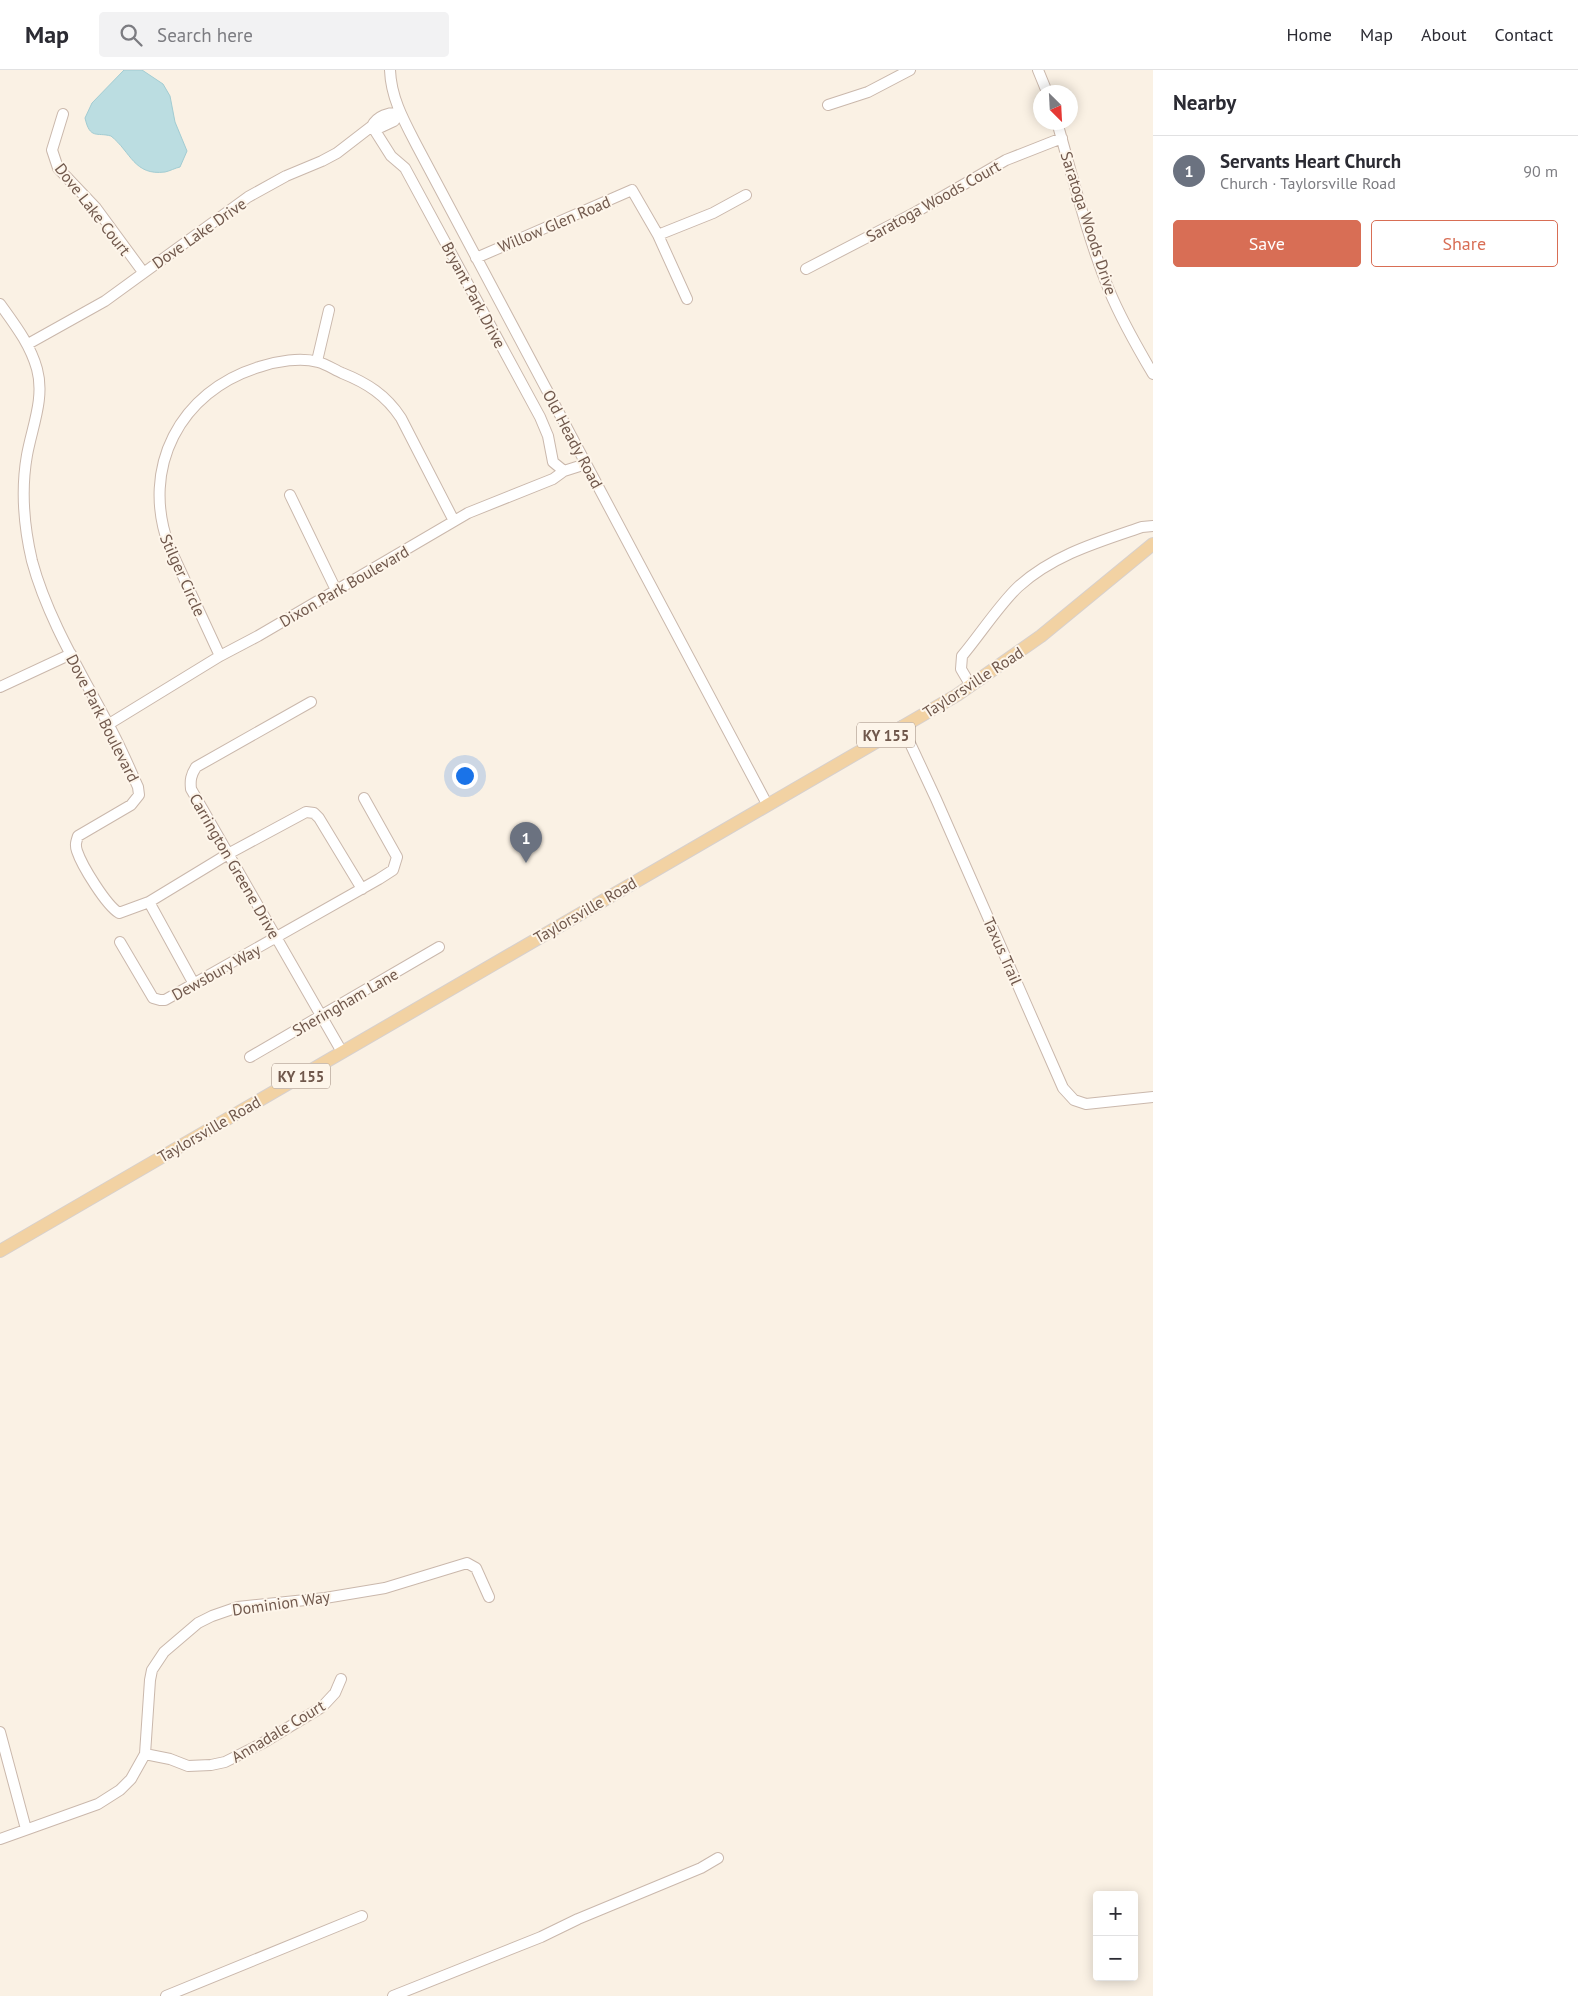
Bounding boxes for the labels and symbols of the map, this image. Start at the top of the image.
north arrow [1033,85,1078,130]
street label: Saratoga Woods Drive [1056,149,1122,297]
street label: Saratoga Woods Court [862,155,1004,246]
street label: Dove Lake Court [51,159,136,260]
street label: Willow Glen Road [495,191,613,257]
street label: Dove Lake Drive [148,193,250,273]
street label: Bryant Park Drive [438,238,510,352]
street label: Old Heady Road [539,386,607,492]
street label: Stilger Circle [156,531,210,619]
street label: Dixon Park Boulevard [276,541,412,631]
street label: Taylorsville Road [919,642,1027,722]
street label: Dove Park Boulevard [62,651,144,785]
road number: KY 155 [857,722,915,748]
your location [452,763,478,789]
street label: Carrington Greene Drive [185,790,285,942]
pin: 1 [510,822,542,863]
street label: Taylorsville Road [530,872,640,948]
street label: Taxus Trail [979,914,1027,988]
street label: Dewsbury Way [168,939,264,1005]
street label: Sheringham Lane [288,964,402,1040]
road number: KY 155 [272,1064,330,1088]
street label: Taylorsville Road [154,1091,264,1167]
street label: Dominion Way [231,1586,332,1620]
street label: Annadale Court [228,1695,329,1767]

